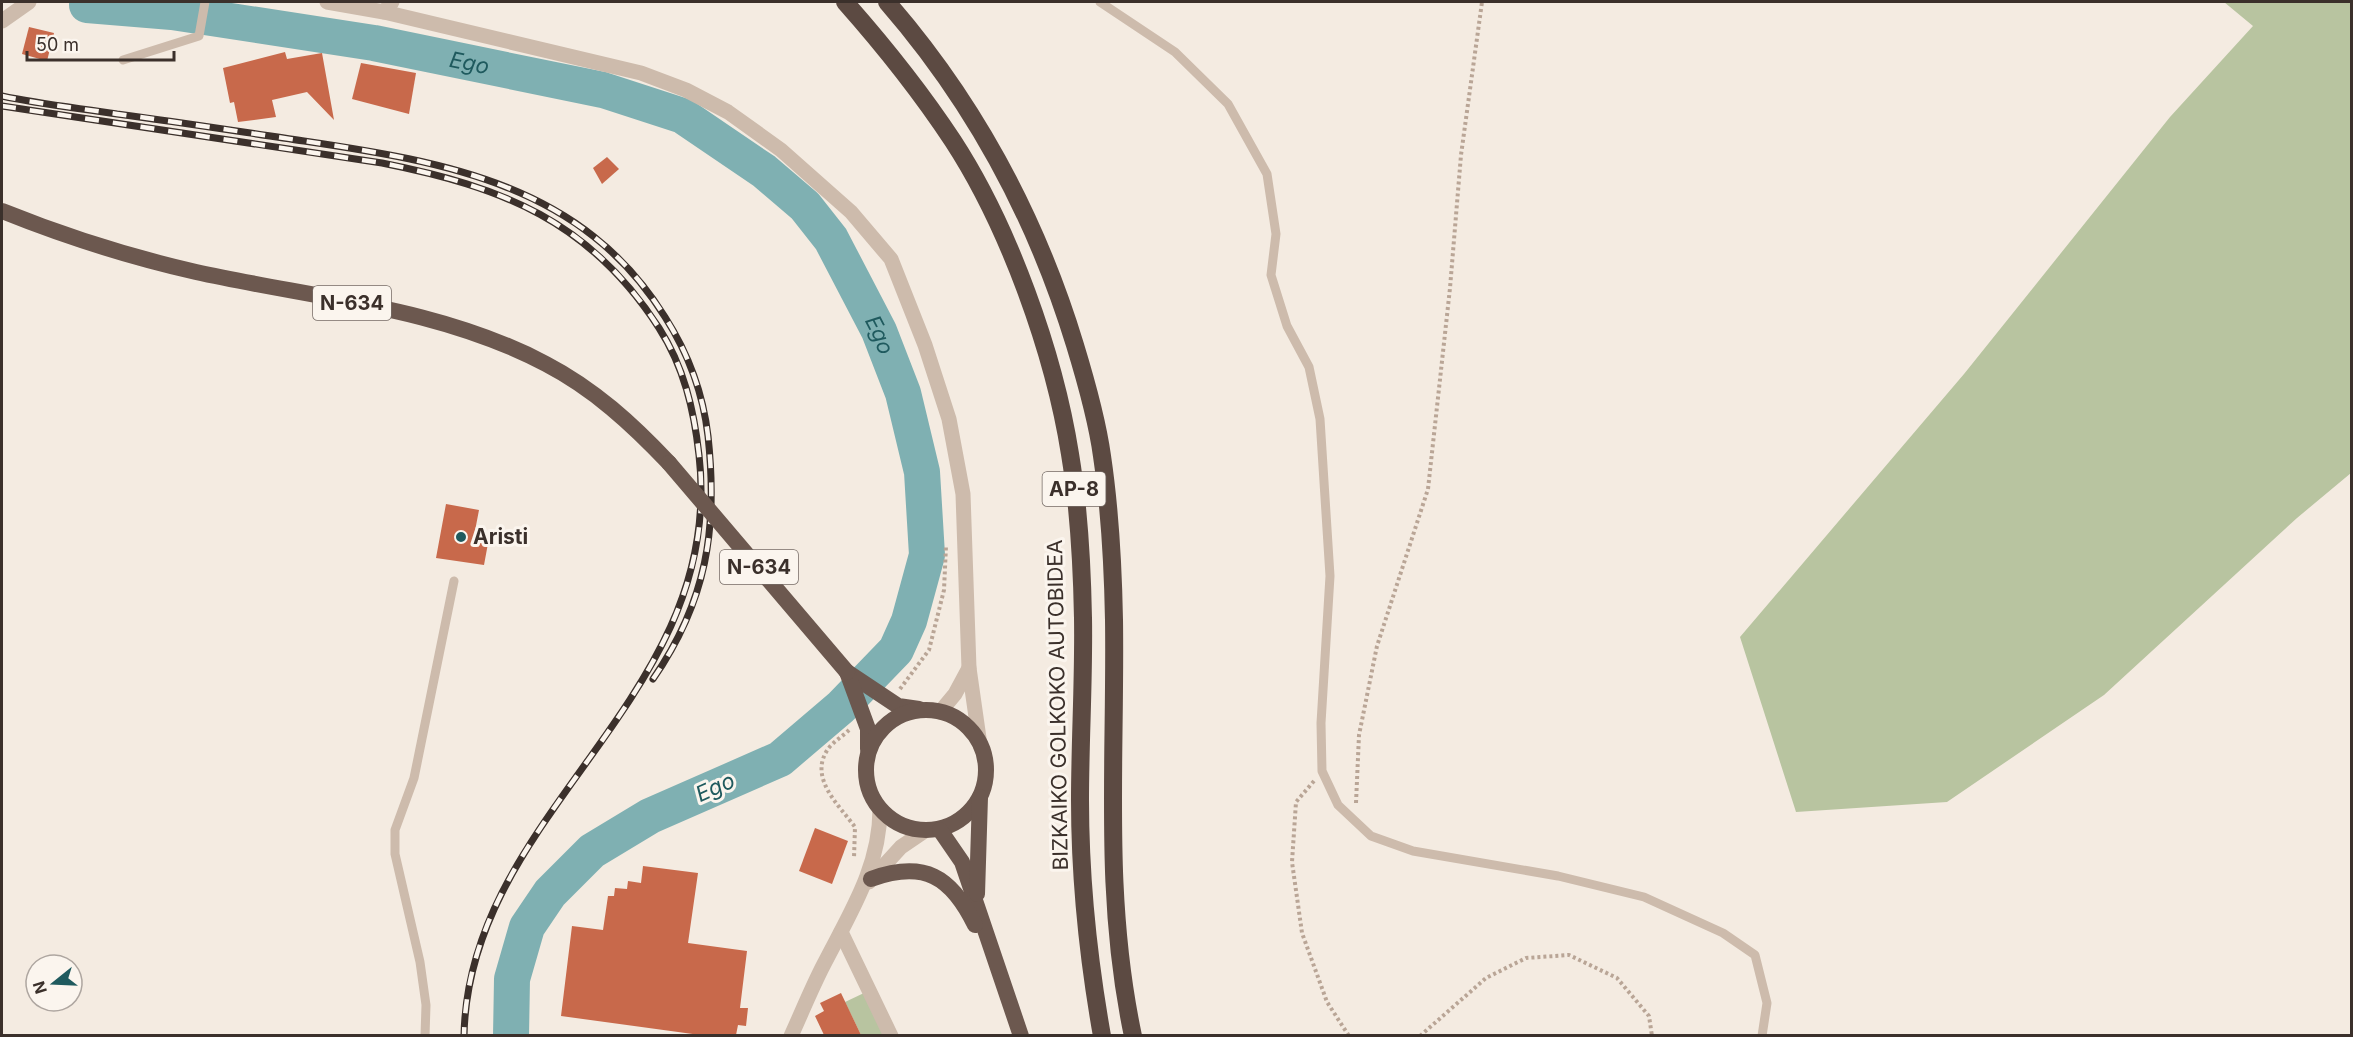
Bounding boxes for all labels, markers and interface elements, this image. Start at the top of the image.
scale bar [27,24,174,62]
text: 50 m [36,34,79,55]
water label: Ego [447,46,492,79]
road number: N-634 [313,286,391,320]
water label: Ego [860,311,900,358]
road number: AP-8 [1042,472,1106,506]
place label: Aristi [473,524,528,549]
marker: Aristi [454,530,468,544]
street label: BIZKAIKO GOLKOKO AUTOBIDEA [1042,539,1073,871]
road number: N-634 [720,550,798,584]
water label: Ego [691,767,739,807]
north arrow [24,953,84,1013]
text: N [28,979,51,997]

